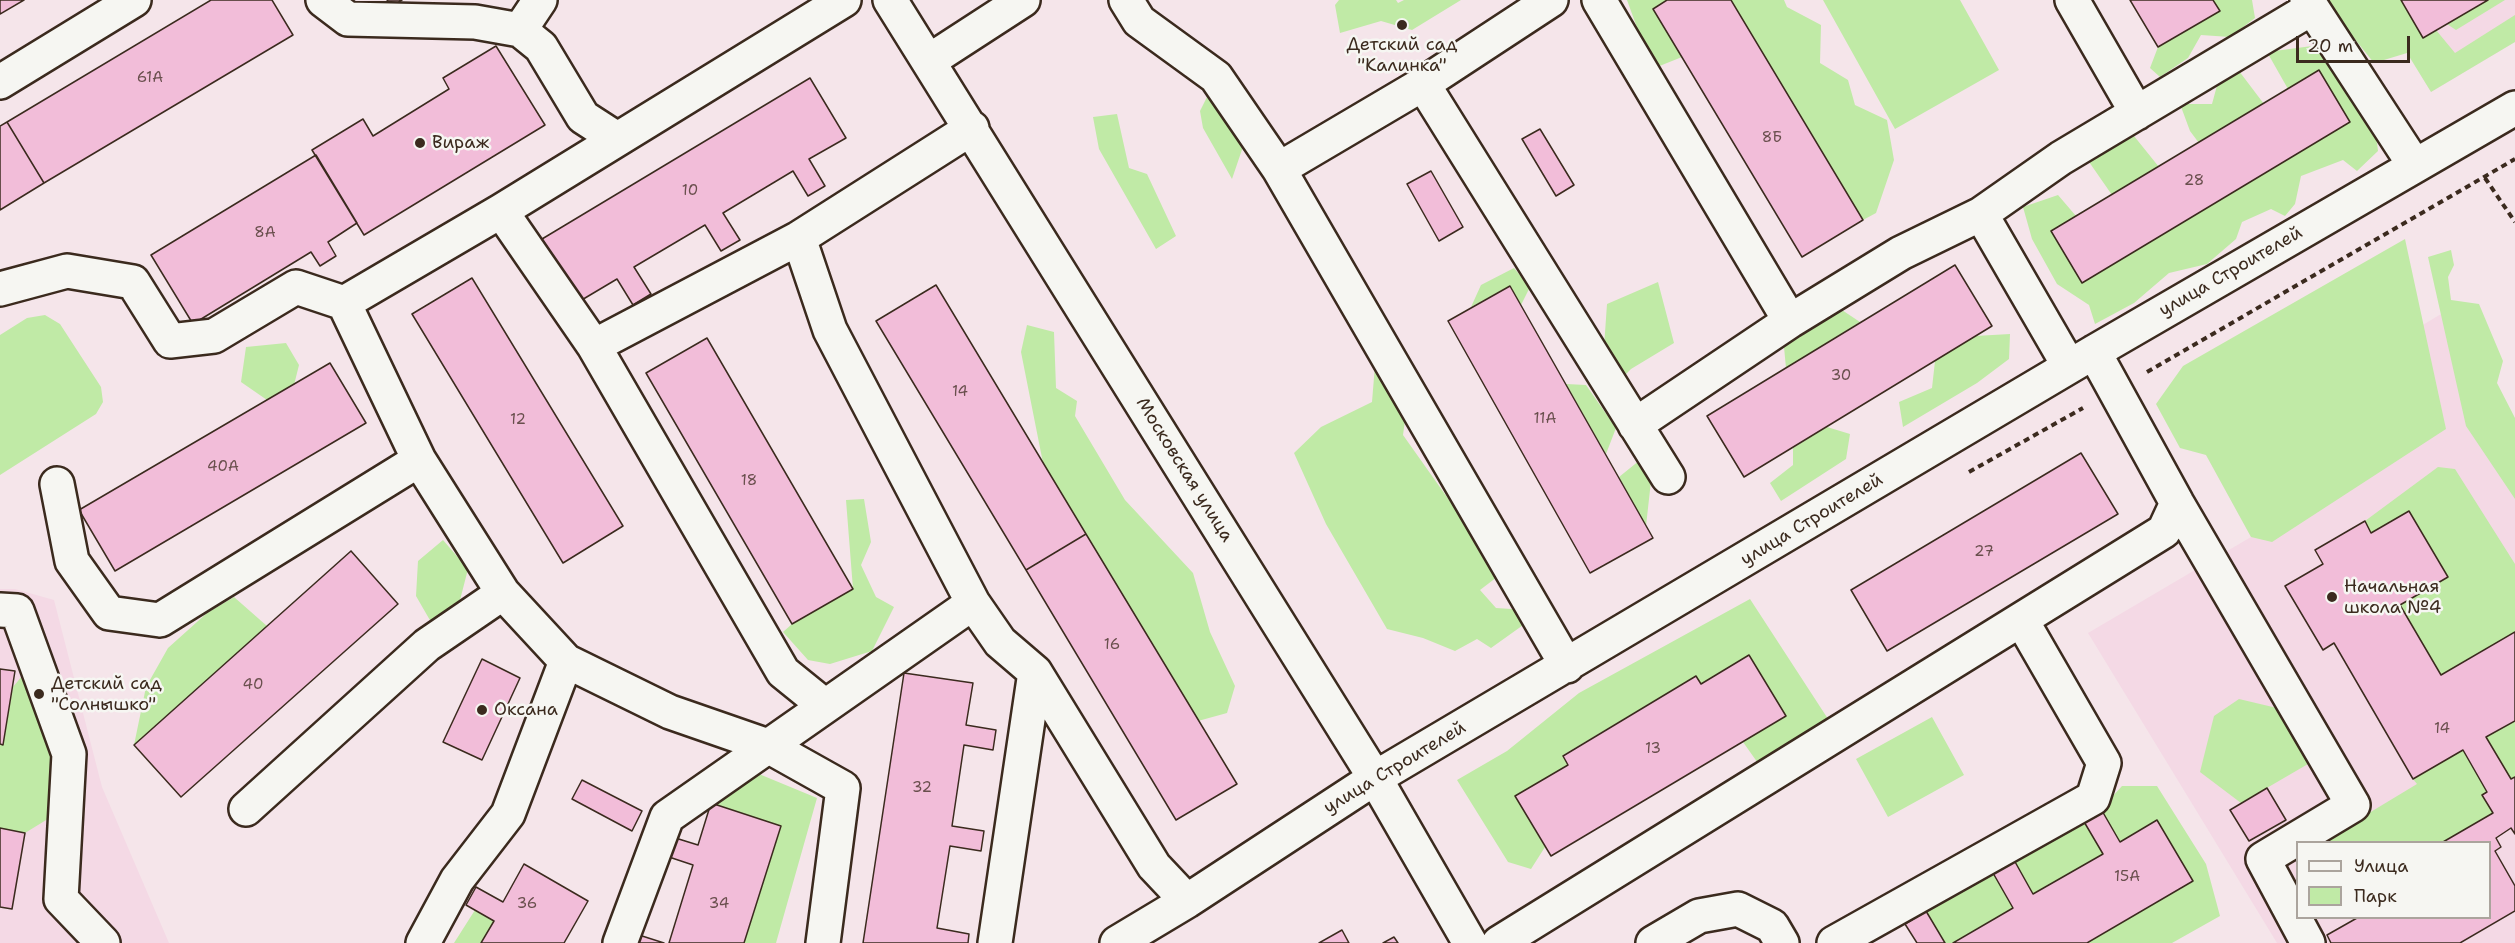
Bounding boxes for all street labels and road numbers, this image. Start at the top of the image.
street label: улица Строителей [2156,222,2306,322]
street label: Московская улица [1131,394,1237,546]
street label: улица Строителей [1737,469,1887,571]
street label: улица Строителей [1320,717,1470,819]

